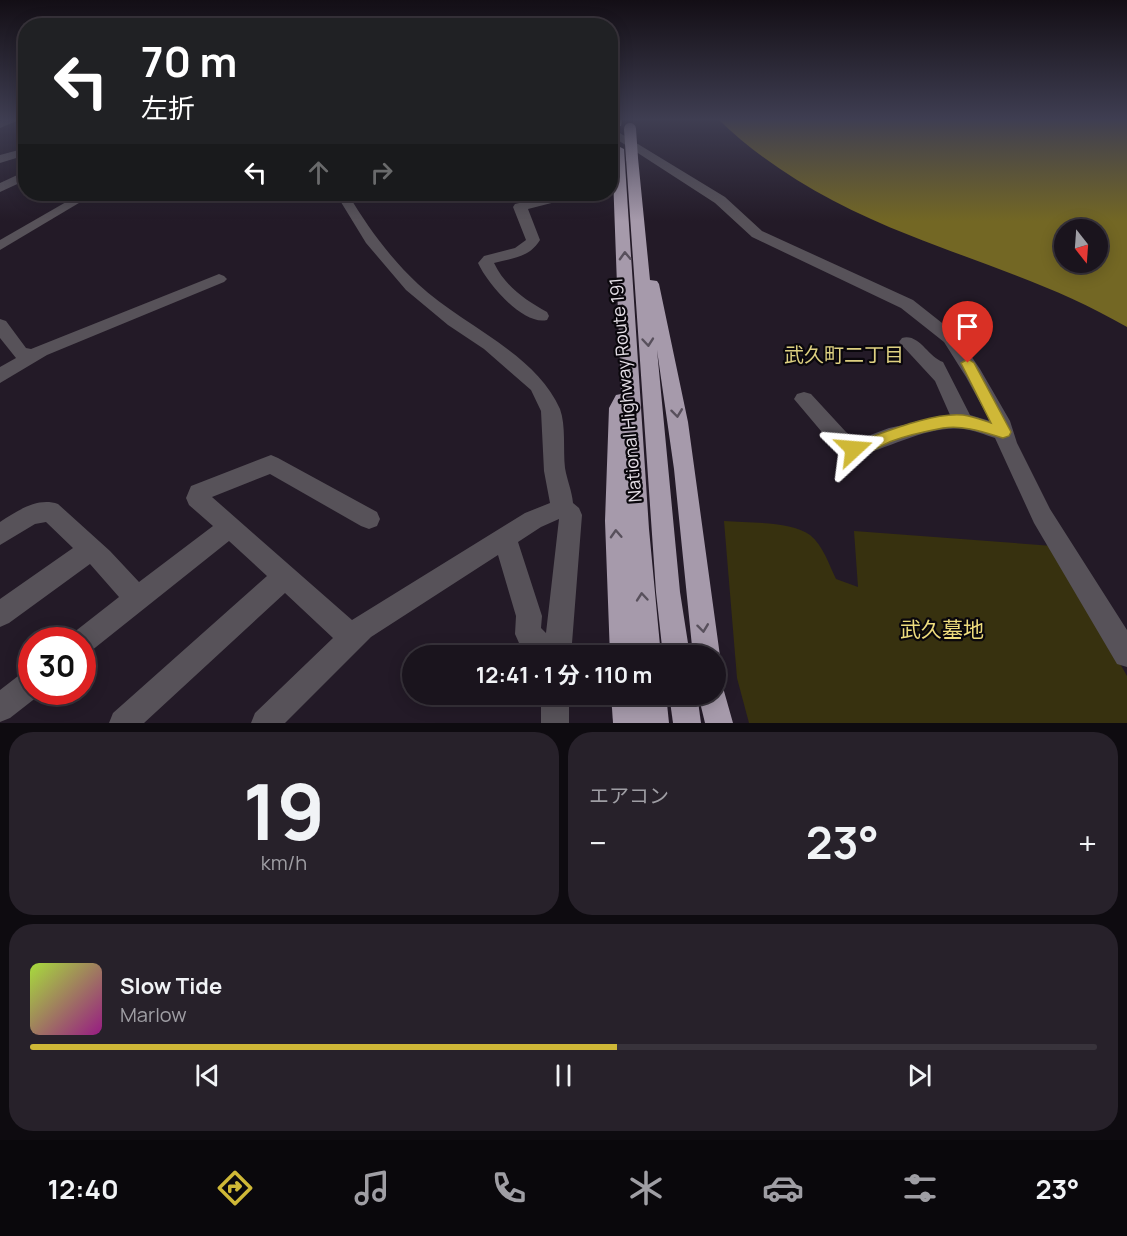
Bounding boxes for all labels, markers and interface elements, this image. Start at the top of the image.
text: 70 m [141,32,237,90]
icon: left [42,42,120,120]
text: 左折 [141,89,195,126]
icon: left [239,156,272,189]
icon: ahead [302,156,335,189]
icon: right [365,156,398,189]
north arrow [1054,219,1108,273]
map controls [1054,219,1108,273]
one-way arrow [619,251,631,260]
street label: National Highway Route 191 [603,277,647,503]
pin [942,301,993,363]
icon: arrive [951,310,984,343]
one-way arrow [641,337,654,346]
district label: 武久町二丁目 [784,341,904,368]
one-way arrow [670,409,683,418]
position arrow [822,417,886,481]
one-way arrow [610,530,623,539]
one-way arrow [636,593,649,602]
park label: 武久墓地 [900,615,984,643]
one-way arrow [697,623,709,632]
speed limit sign: 30 [18,627,96,705]
text: 12:41 · 1 分 · 110 m [476,660,652,690]
text: 19 [243,757,325,863]
text: エアコン [589,782,669,809]
text: 23° [806,811,879,873]
text: − [589,820,607,865]
text: + [1078,820,1097,865]
text: km/h [261,849,307,876]
text: Slow Tide [120,971,222,1001]
text: Marlow [120,1001,187,1028]
icon: previous [191,1059,224,1092]
icon: pause [547,1059,580,1092]
icon: next [903,1059,936,1092]
icon: directions [214,1167,256,1209]
icon: music [351,1167,393,1209]
icon: phone [488,1167,530,1209]
icon: climate [625,1167,667,1209]
icon: car [762,1167,804,1209]
icon: filters [899,1167,941,1209]
text: 12:40 [47,1170,119,1207]
text: 23° [1036,1170,1079,1207]

